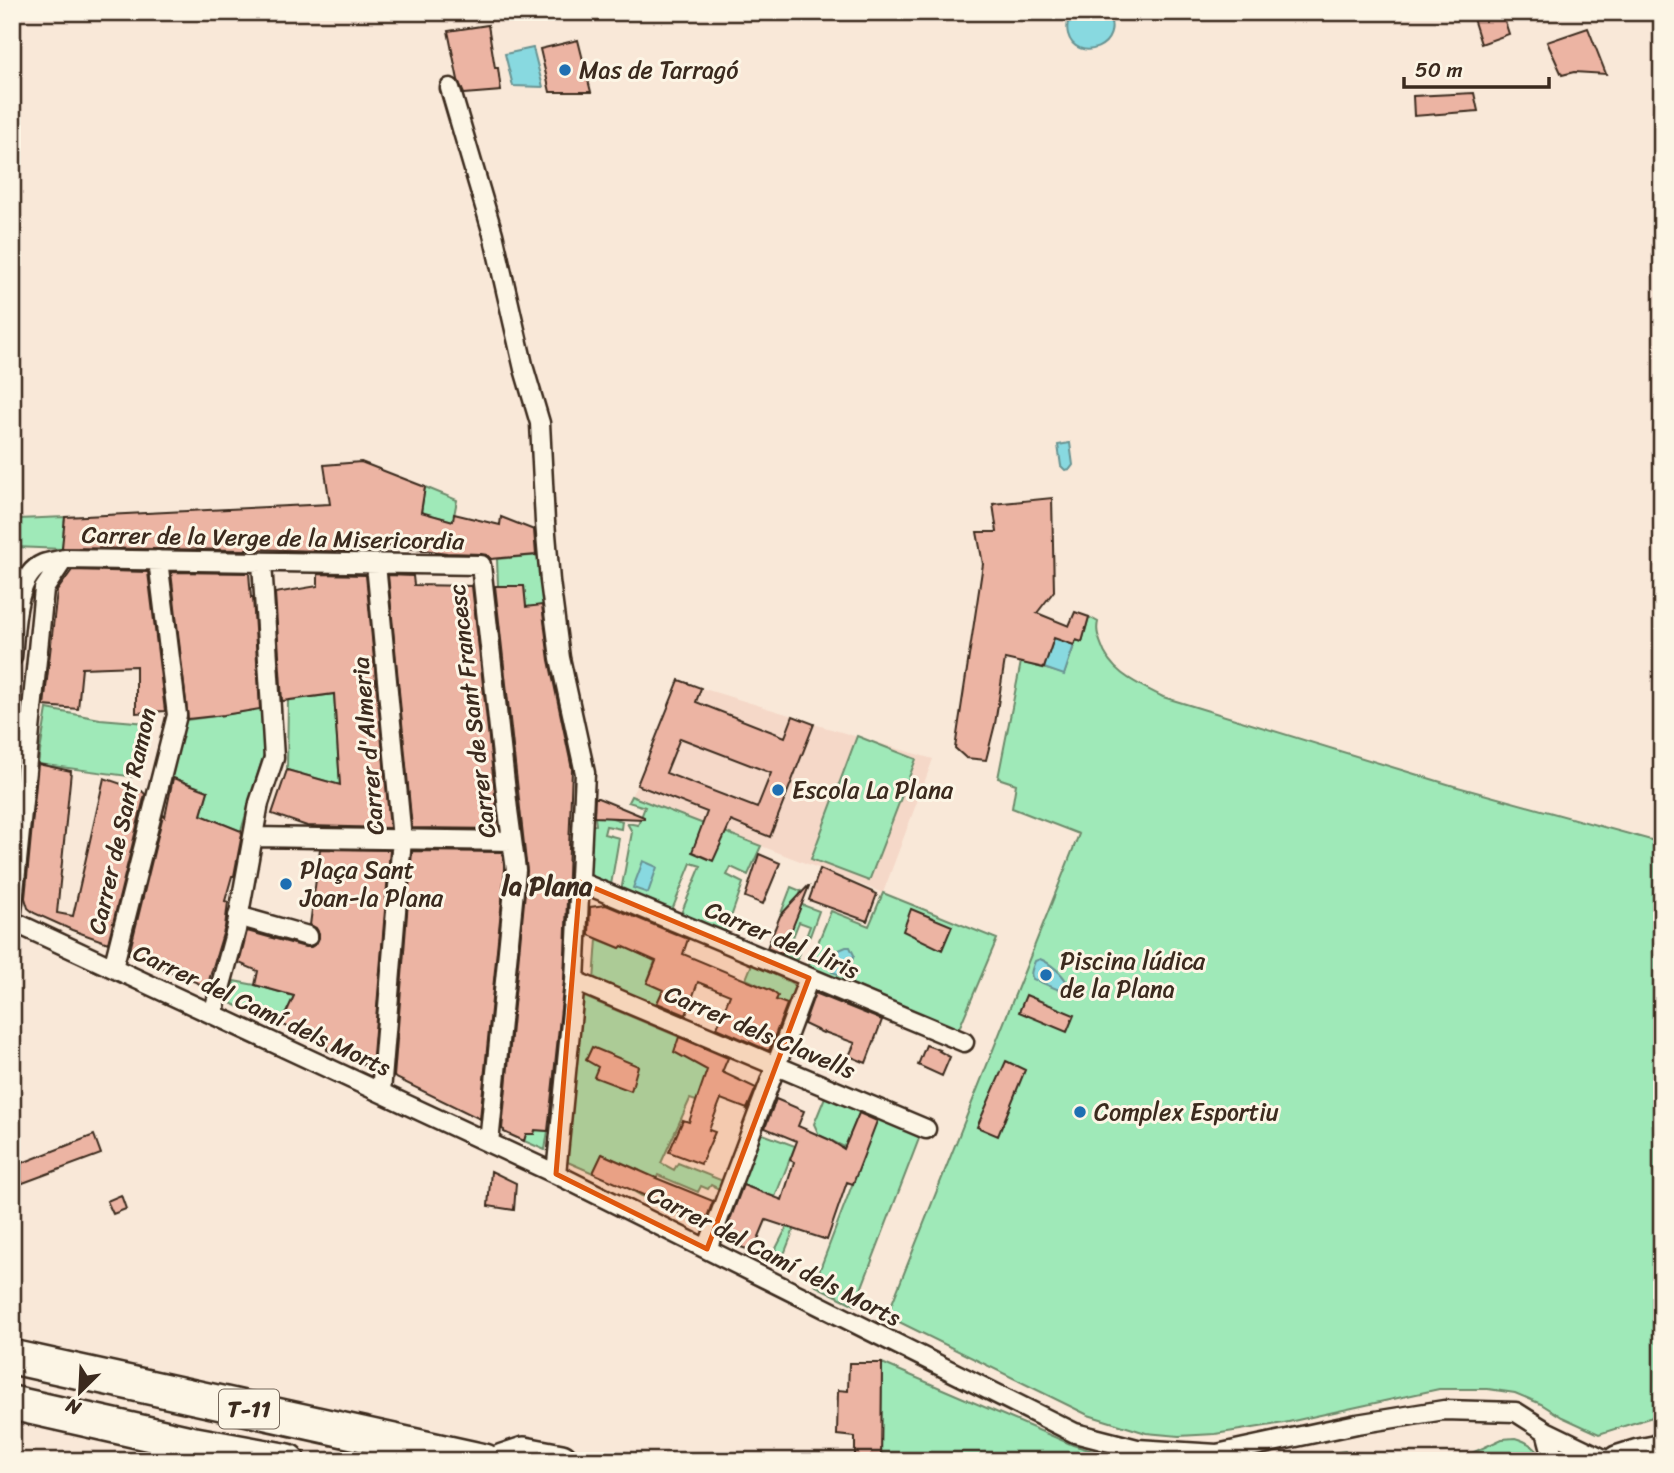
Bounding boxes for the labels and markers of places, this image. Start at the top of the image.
place label: Mas de Tarragó [579,49,739,91]
marker: Mas de Tarragó [557,62,573,78]
place label: Escola La Plana [792,769,954,811]
marker: Escola La Plana [770,782,786,798]
place label: Plaça Sant Joan-la Plana [299,849,444,919]
marker: Plaça Sant Joan-la Plana [278,876,294,892]
place label: Piscina lúdica de la Plana [1060,940,1206,1010]
marker: Piscina lúdica de la Plana [1038,967,1054,983]
place label: Complex Esportiu [1094,1091,1279,1133]
marker: Complex Esportiu [1072,1104,1088,1120]

